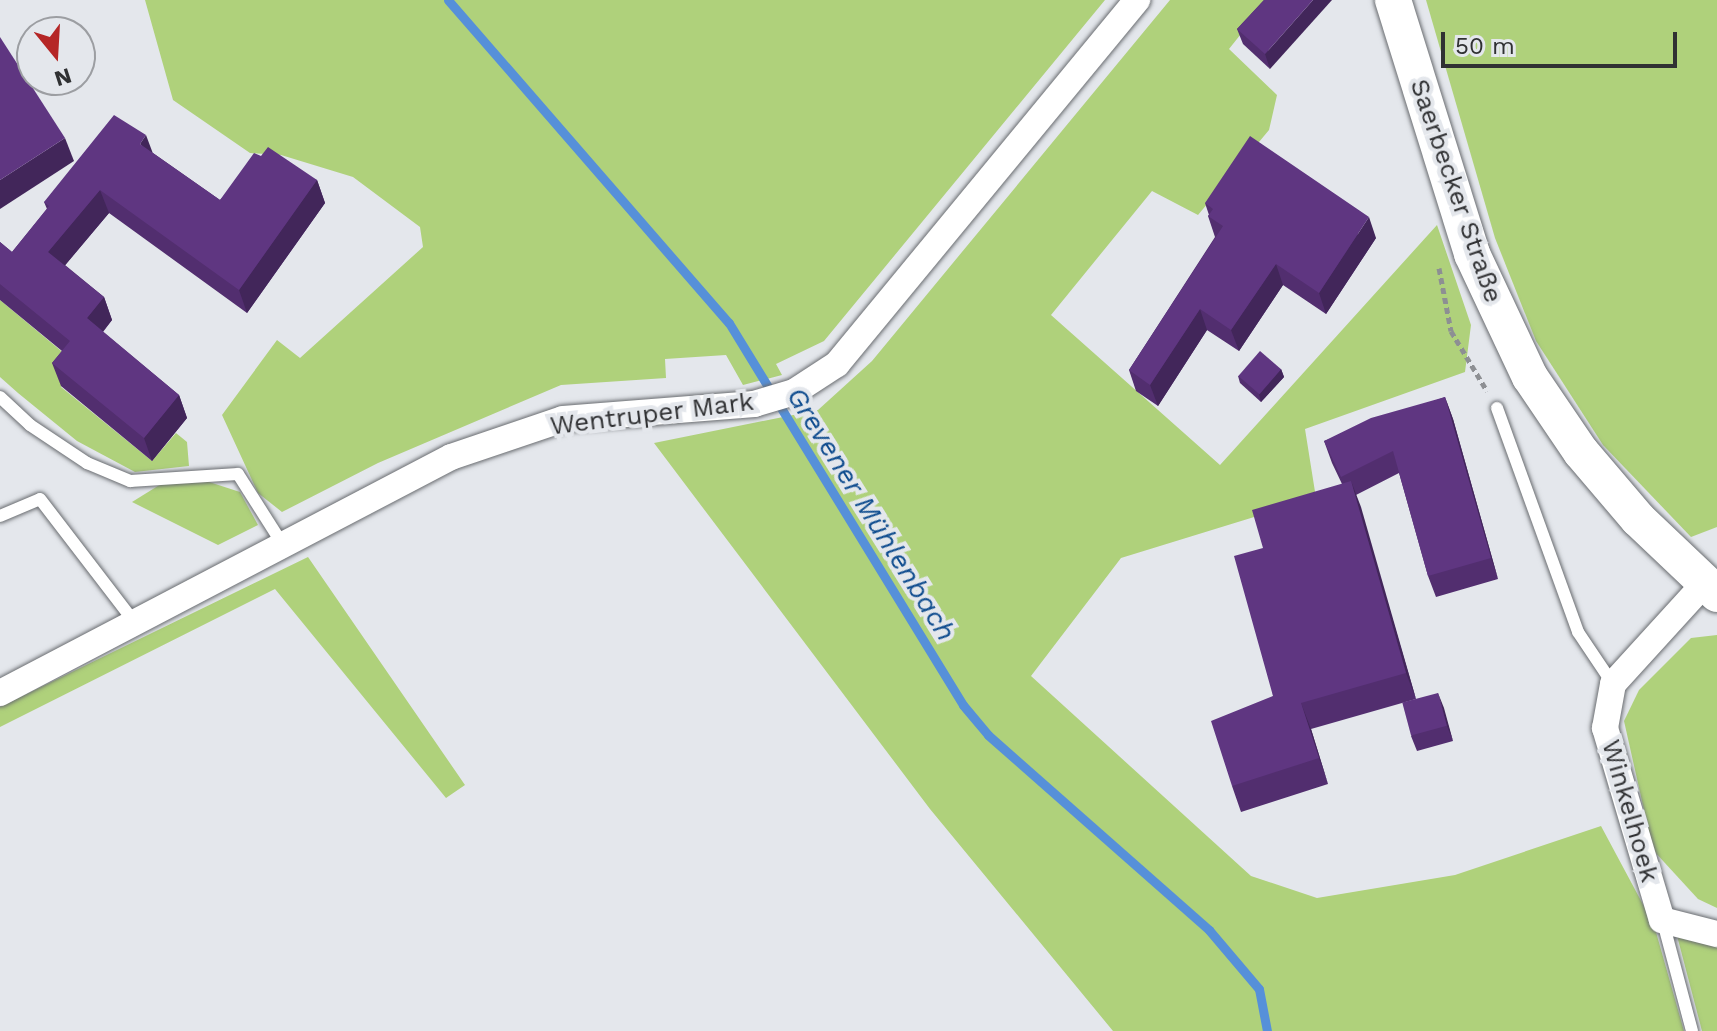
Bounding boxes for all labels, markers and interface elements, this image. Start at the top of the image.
north arrow [16,16,96,96]
scale bar [1445,16,1681,66]
text: 50 m [1455,32,1515,60]
text: N [51,63,75,92]
street label: Saerbecker Straße [1403,75,1509,307]
water label: Grevener Mühlenbach [779,381,963,647]
street label: Wentruper Mark [548,386,756,442]
street label: Winkelhoek [1595,736,1665,886]

